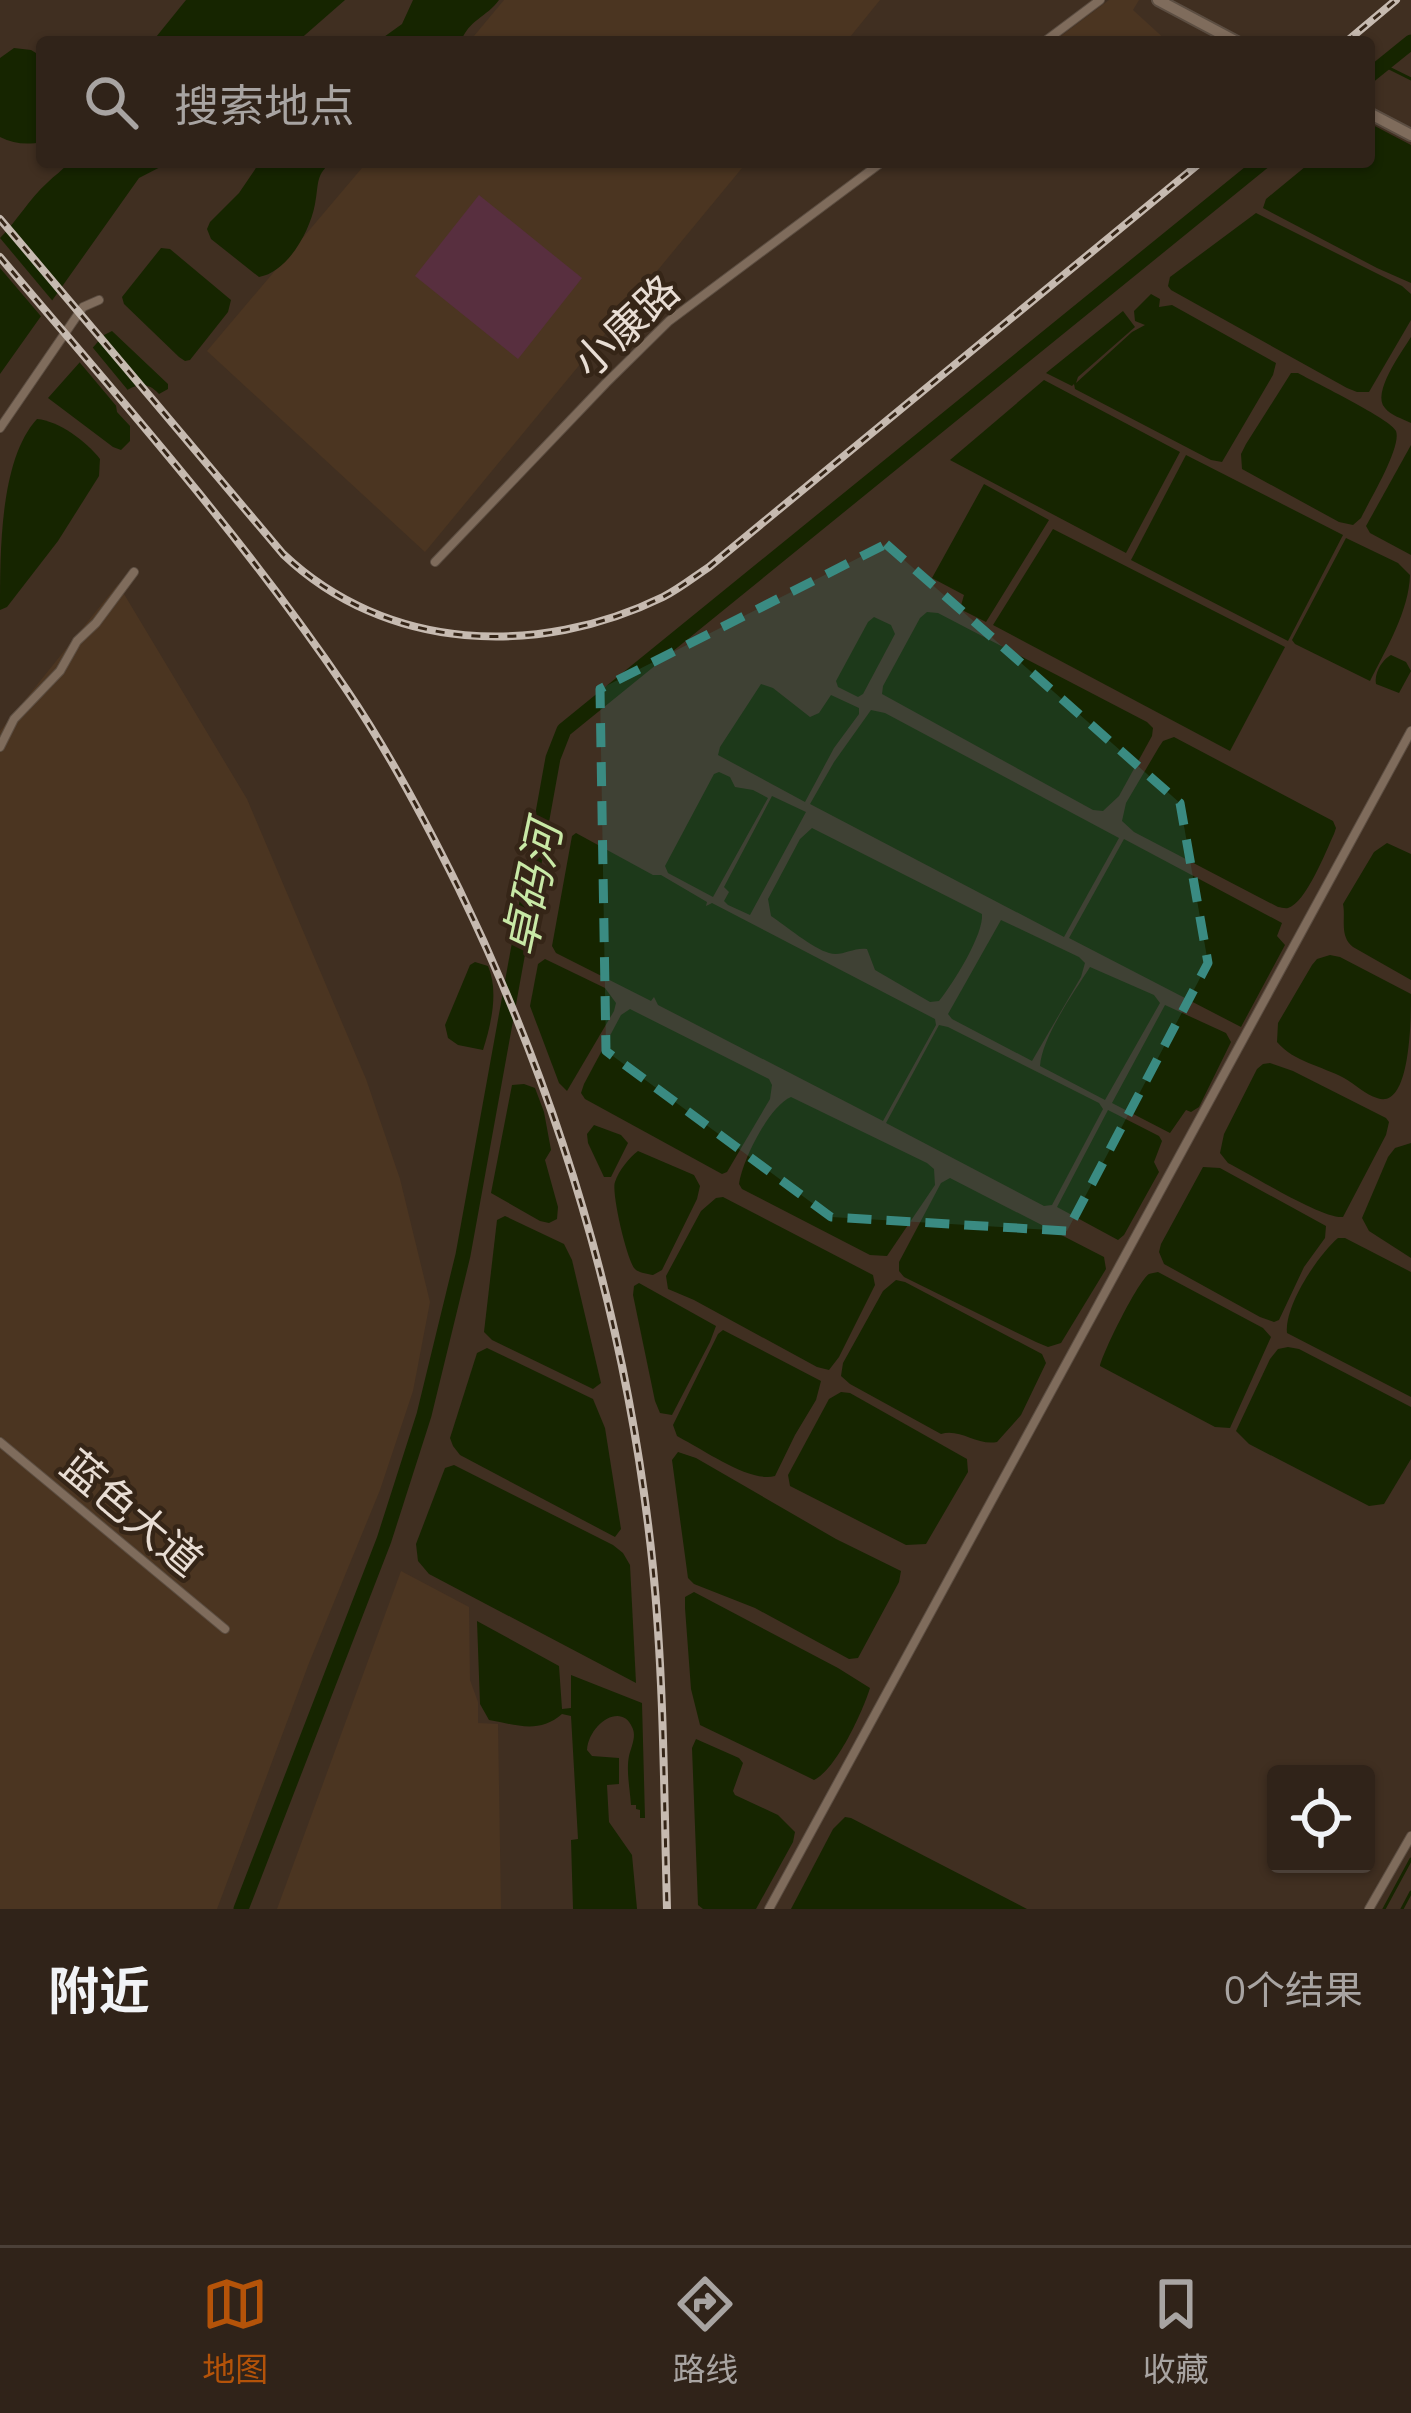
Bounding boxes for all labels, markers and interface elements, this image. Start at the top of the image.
search box [36,36,1375,168]
icon: search [78,69,144,135]
text: 搜索地点 [174,74,354,135]
street label: 小康路 [559,261,690,389]
water label: 卓码河 [487,809,576,961]
street label: 蓝色大道 [50,1436,216,1588]
map controls [1267,1765,1375,1873]
button: locate [1267,1765,1375,1873]
text: 附近 [48,1954,150,2024]
text: 0个结果 [1224,1962,1363,2015]
tab: 地图 [202,2271,268,2391]
tab: 路线 [672,2271,738,2391]
tab: 收藏 [1143,2271,1209,2391]

